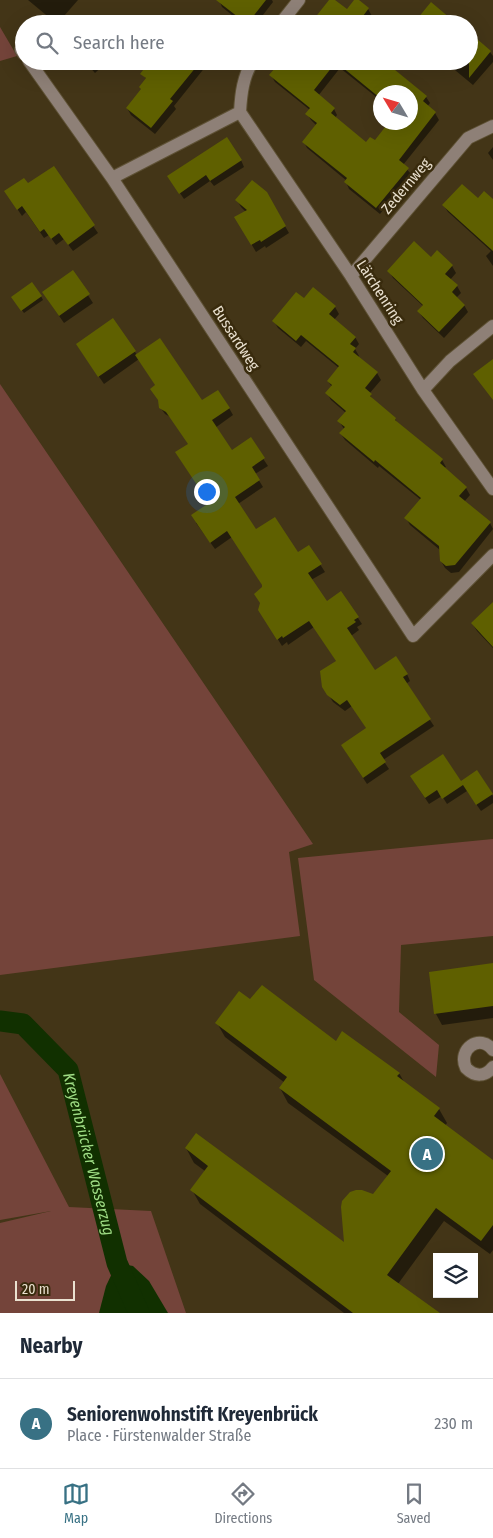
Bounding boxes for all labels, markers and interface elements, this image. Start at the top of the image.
search box [15,15,478,70]
icon: search [33,29,61,57]
text: Search here [73,31,165,54]
north arrow [373,85,418,130]
street label: Zedernweg [378,155,434,217]
street label: Lärchenring [353,257,407,327]
street label: Bussardweg [209,302,263,374]
your location [194,479,220,505]
water label: Kreyenbrücker Wasserzug [59,1071,119,1237]
pin: A [411,1135,443,1173]
map controls [433,1253,478,1298]
button: layers [433,1253,478,1298]
scale bar [15,1278,75,1301]
text: 20 m [22,1281,50,1298]
text: Nearby [20,1333,82,1359]
text: Seniorenwohnstift Kreyenbrück [67,1403,318,1426]
text: A [32,1414,40,1433]
text: 230 m [434,1414,473,1433]
text: Place · Fürstenwalder Straße [67,1426,251,1445]
tab: Map [62,1480,90,1527]
tab: Directions [214,1480,272,1527]
tab: Saved [397,1480,431,1527]

